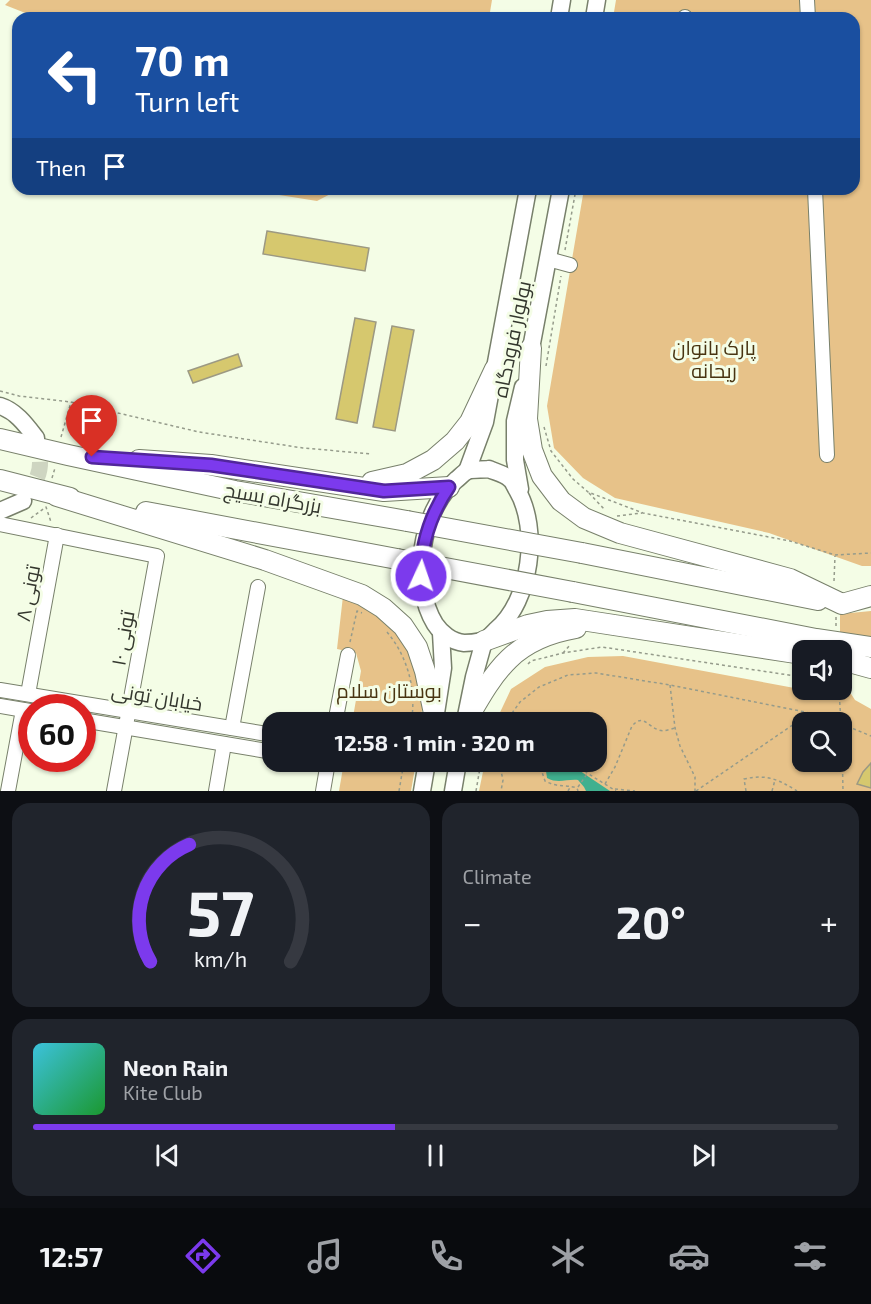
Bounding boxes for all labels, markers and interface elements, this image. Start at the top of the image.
text: 70 m [135,34,230,84]
icon: left [36,36,114,114]
text: Turn left [135,85,239,117]
icon: arrive [98,150,131,183]
text: Then [36,154,86,180]
street label: بولوار فرودگاه [487,278,536,400]
park label: پارک بانوان ریحانه [672,335,756,383]
pin [66,395,117,457]
icon: arrive [75,404,108,437]
street label: بزرگراه بسیج [222,477,324,520]
position arrow [389,544,453,608]
street label: تونی ۸ [10,562,46,624]
street label: تونی ۱۰ [105,608,141,668]
map controls [792,640,852,772]
button: sound [792,640,852,700]
street label: خیابان تونی [109,677,204,717]
park label: بوستان سلام [336,678,442,705]
speed limit sign: 60 [18,694,96,772]
button: search [792,712,852,772]
text: 12:58 · 1 min · 320 m [334,729,535,755]
text: Climate [463,864,532,888]
text: 57 [187,874,254,949]
text: 20° [616,894,686,948]
text: − [463,902,482,942]
text: + [820,902,838,942]
text: km/h [194,946,247,971]
text: Neon Rain [123,1054,228,1080]
text: Kite Club [123,1080,203,1104]
icon: previous [151,1139,184,1172]
icon: pause [419,1139,452,1172]
icon: next [687,1139,720,1172]
icon: directions [182,1235,224,1277]
icon: music [304,1235,346,1277]
icon: phone [425,1235,467,1277]
icon: climate [547,1235,589,1277]
icon: car [668,1235,710,1277]
icon: filters [789,1235,831,1277]
text: 12:57 [40,1240,103,1272]

